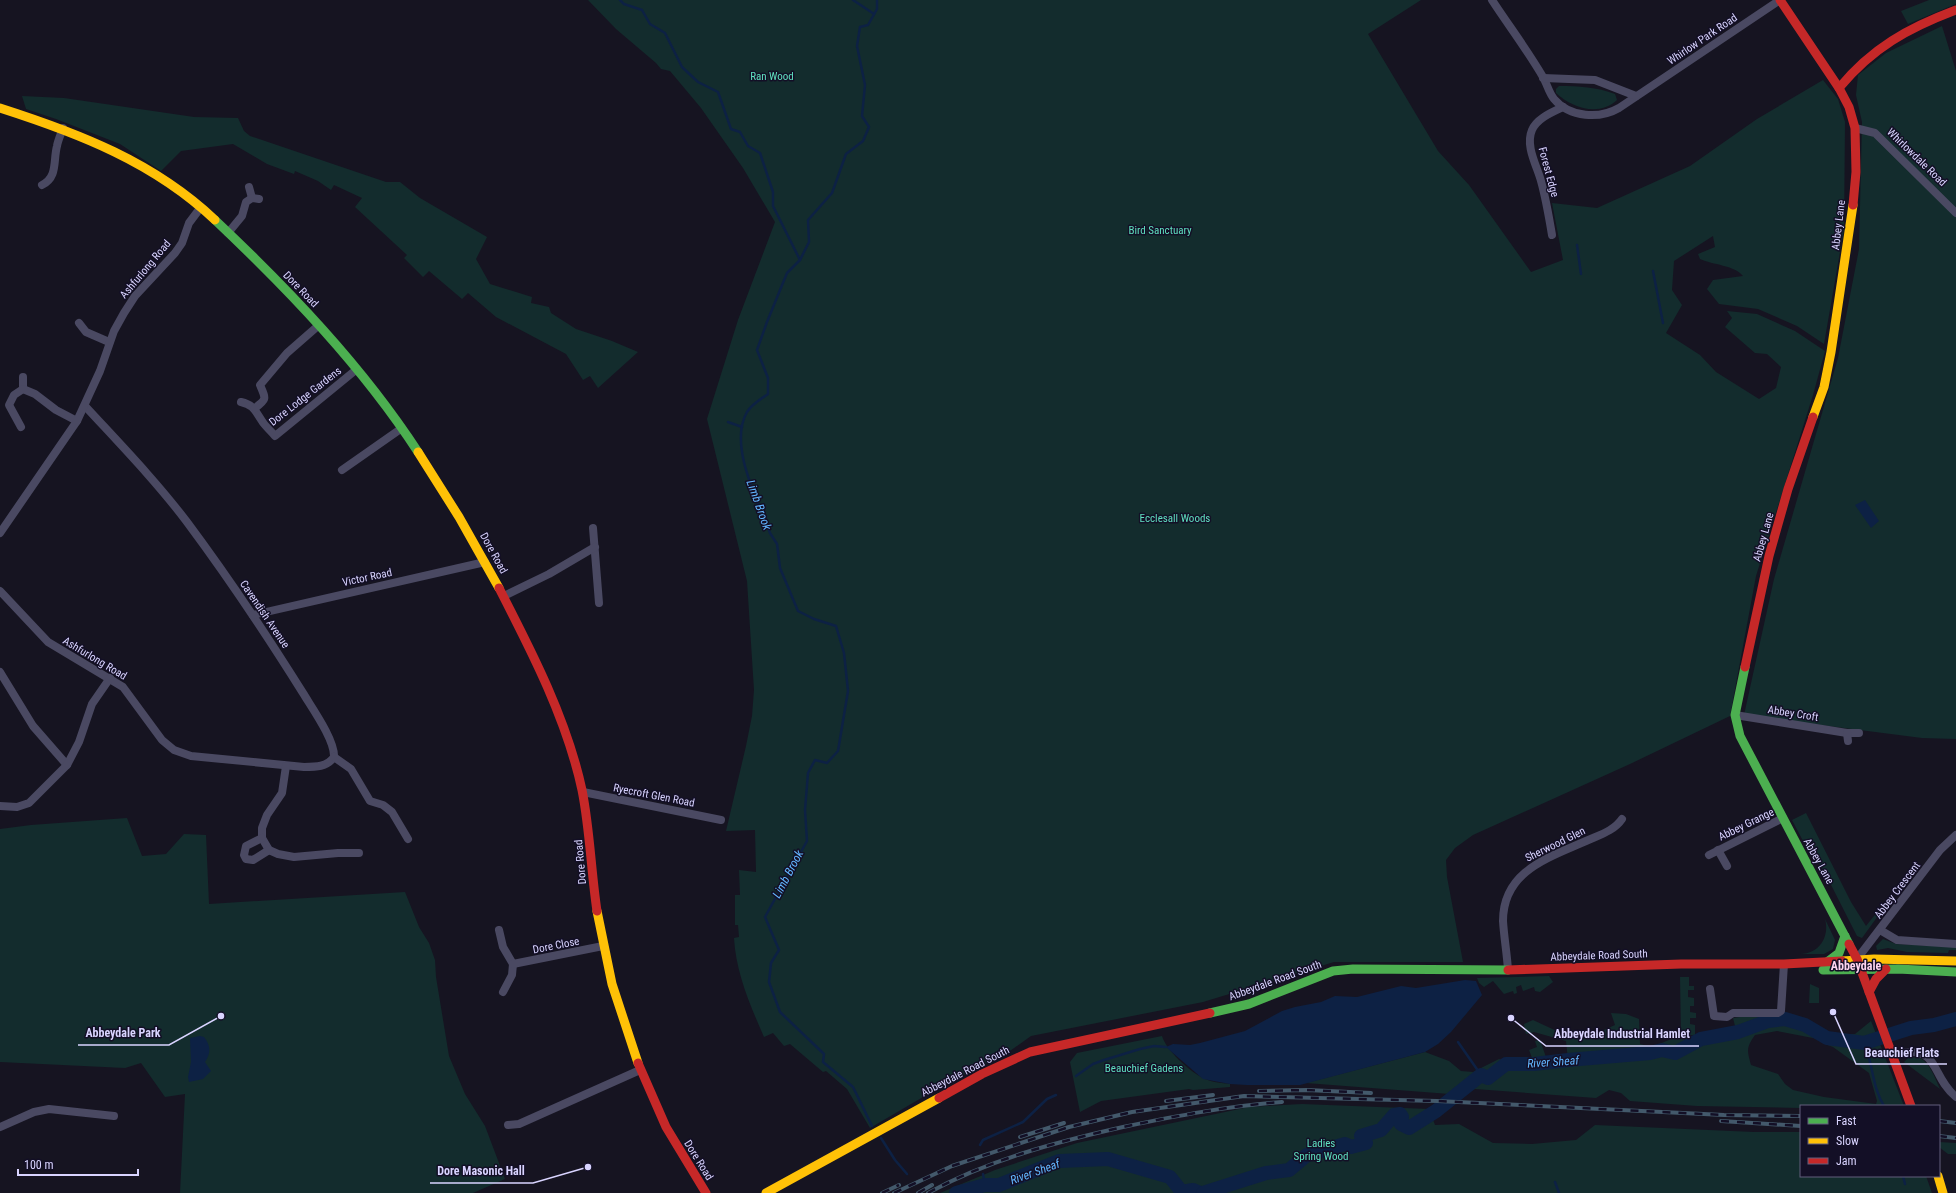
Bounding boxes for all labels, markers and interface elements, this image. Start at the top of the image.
street label: Whirlow Park Road [1665,11,1740,68]
park label: Ran Wood [750,70,794,83]
street label: Whirlowdale Road [1884,126,1949,189]
street label: Forest Edge [1536,146,1561,199]
street label: Abbey Lane [1829,199,1848,251]
park label: Bird Sanctuary [1128,224,1192,237]
street label: Ashfurlong Road [117,237,174,301]
street label: Dore Road [280,269,321,310]
street label: Dore Lodge Gardens [267,364,344,429]
water label: Limb Brook [744,478,775,533]
street label: Abbey Lane [1750,511,1777,563]
park label: Ecclesall Woods [1140,512,1210,525]
street label: Dore Road [477,530,510,576]
street label: Victor Road [341,566,393,589]
street label: Cavendish Avenue [237,578,292,651]
street label: Ashfurlong Road [60,634,129,683]
street label: Abbey Croft [1767,703,1819,724]
street label: Ryecroft Glen Road [612,781,696,810]
street label: Abbey Grange [1716,805,1776,843]
street label: Sherwood Glen [1523,824,1587,865]
street label: Abbey Lane [1801,836,1836,886]
street label: Dore Road [572,839,589,885]
water label: Limb Brook [770,847,807,900]
street label: Abbey Crescent [1872,859,1923,921]
street label: Dore Close [532,935,580,956]
street label: Abbeydale Road South [1550,947,1648,964]
street label: Abbeydale Road South [1227,958,1323,1003]
district label: Abbeydale [1831,959,1881,973]
callout: Abbeydale Park [78,1021,169,1045]
callout: Abbeydale Industrial Hamlet [1546,1022,1699,1046]
text: Abbeydale Park [85,1026,161,1040]
text: Abbeydale Industrial Hamlet [1554,1027,1690,1041]
callout: Beauchief Flats [1856,1040,1947,1064]
street label: Abbeydale Road South [919,1044,1012,1099]
text: Beauchief Flats [1865,1046,1940,1060]
water label: River Sheaf [1527,1053,1581,1071]
park label: Beauchief Gadens [1105,1062,1183,1075]
legend [1800,1105,1940,1177]
text: Fast [1836,1114,1857,1128]
text: Slow [1836,1134,1859,1148]
park label: Ladies Spring Wood [1294,1137,1349,1163]
street label: Dore Road [681,1138,716,1183]
scale bar [18,1151,138,1177]
text: Jam [1836,1154,1857,1168]
water label: River Sheaf [1008,1156,1063,1187]
text: 100 m [24,1158,54,1172]
callout: Dore Masonic Hall [430,1159,533,1183]
text: Dore Masonic Hall [437,1164,525,1178]

